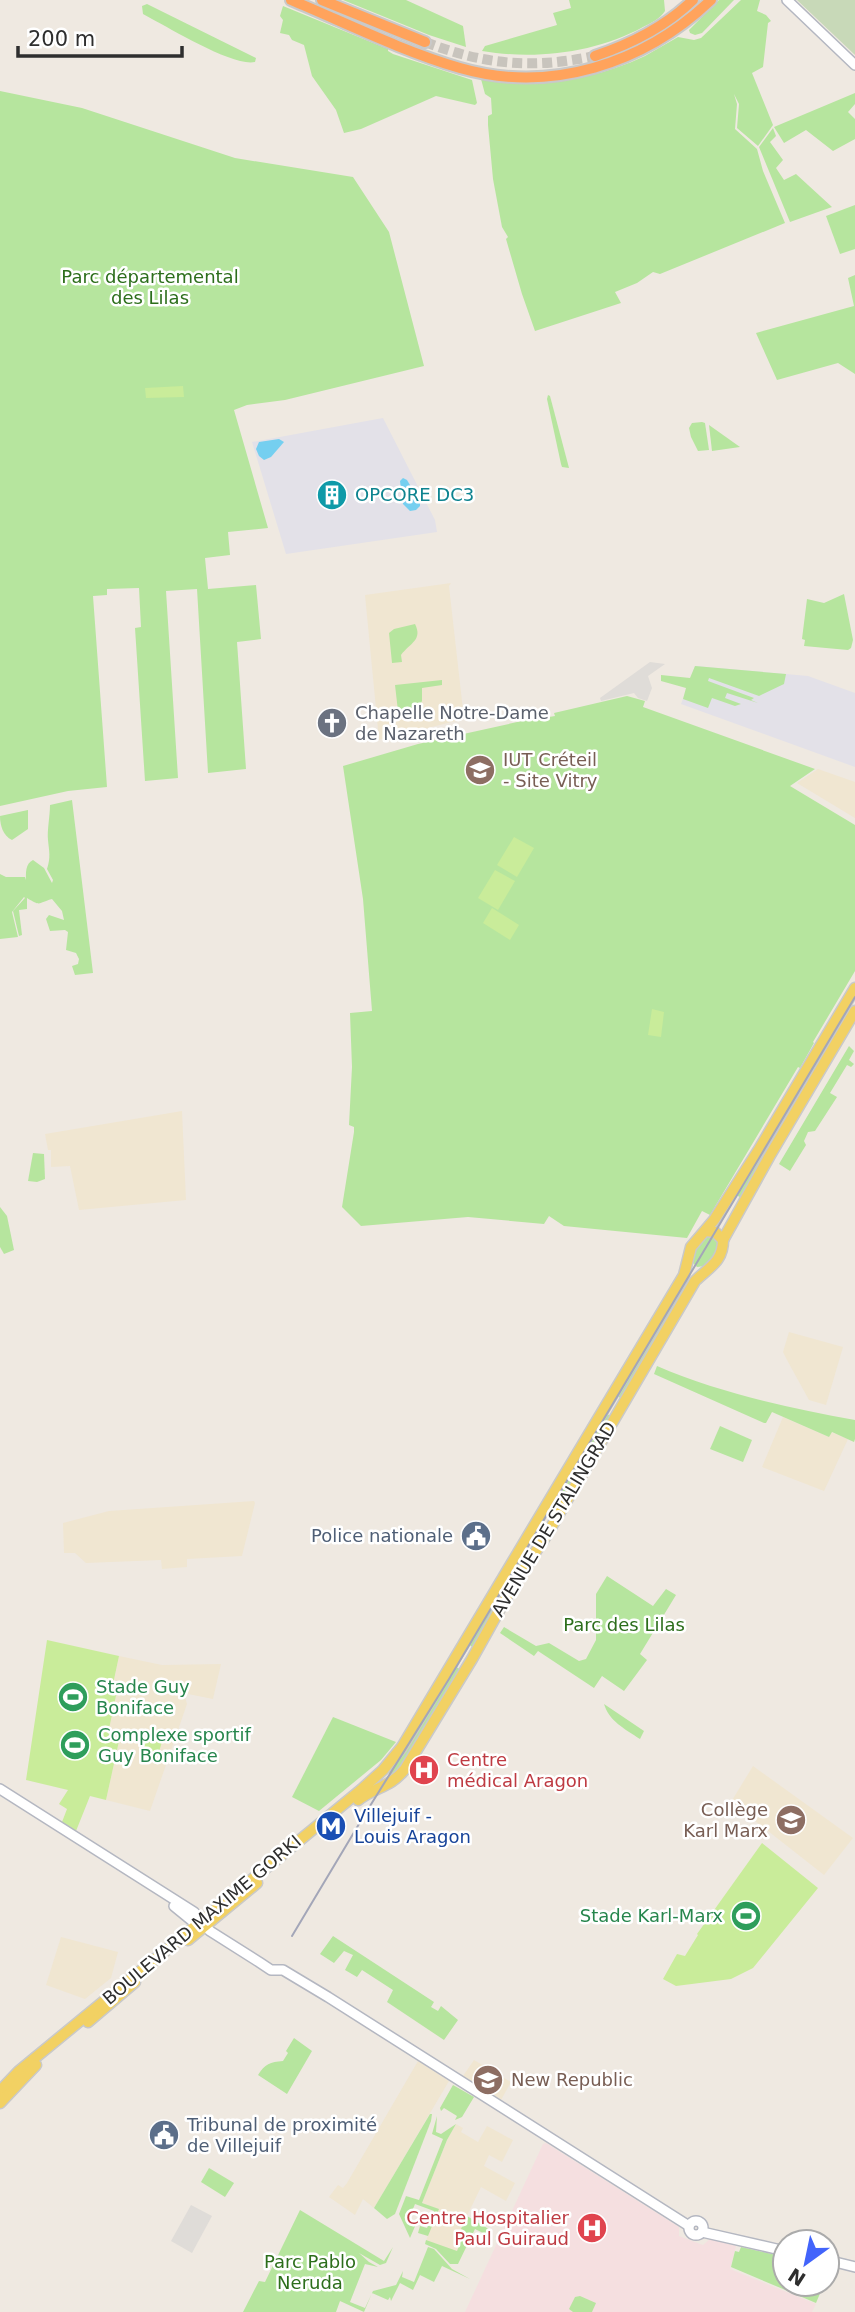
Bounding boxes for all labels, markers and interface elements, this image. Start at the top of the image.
scale bar [18,14,182,58]
text: 200 m [28,27,95,51]
park label: Parc départemental des Lilas [61,266,239,308]
building icon: OPCORE DC3 [315,478,349,512]
place label: OPCORE DC3 [355,484,474,505]
place label: Chapelle Notre-Dame de Nazareth [355,702,549,744]
church icon: Chapelle Notre-Dame de Nazareth [315,706,349,740]
place label: IUT Créteil - Site Vitry [503,749,598,791]
school or university icon: IUT Créteil - Site Vitry [463,753,497,787]
street label: AVENUE DE STALINGRAD [487,1418,620,1620]
public building icon: Police nationale [459,1519,493,1553]
place label: Police nationale [311,1525,453,1546]
park label: Parc des Lilas [563,1614,685,1635]
place label: Stade Guy Boniface [96,1676,190,1718]
sports icon: Stade Guy Boniface [56,1680,90,1714]
place label: Complexe sportif Guy Boniface [98,1724,251,1766]
sports icon: Complexe sportif Guy Boniface [58,1728,92,1762]
place label: Centre médical Aragon [447,1749,588,1791]
hospital icon: Centre médical Aragon [407,1753,441,1787]
place label: Collège Karl Marx [683,1799,768,1841]
school or university icon: Collège Karl Marx [774,1803,808,1837]
place label: Villejuif - Louis Aragon [354,1805,471,1847]
metro station icon: Villejuif - Louis Aragon [314,1809,348,1843]
street label: BOULEVARD MAXIME GORKI [98,1831,305,2009]
sports icon: Stade Karl-Marx [729,1899,763,1933]
place label: Stade Karl-Marx [580,1905,723,1926]
school or university icon: New Republic [471,2063,505,2097]
place label: New Republic [511,2069,633,2090]
place label: Tribunal de proximité de Villejuif [186,2114,377,2156]
public building icon: Tribunal de proximité de Villejuif [147,2118,181,2152]
place label: Centre Hospitalier Paul Guiraud [406,2207,570,2249]
hospital icon: Centre Hospitalier Paul Guiraud [575,2211,609,2245]
north arrow [771,2228,841,2298]
park label: Parc Pablo Neruda [264,2251,356,2293]
text: N [784,2264,809,2291]

